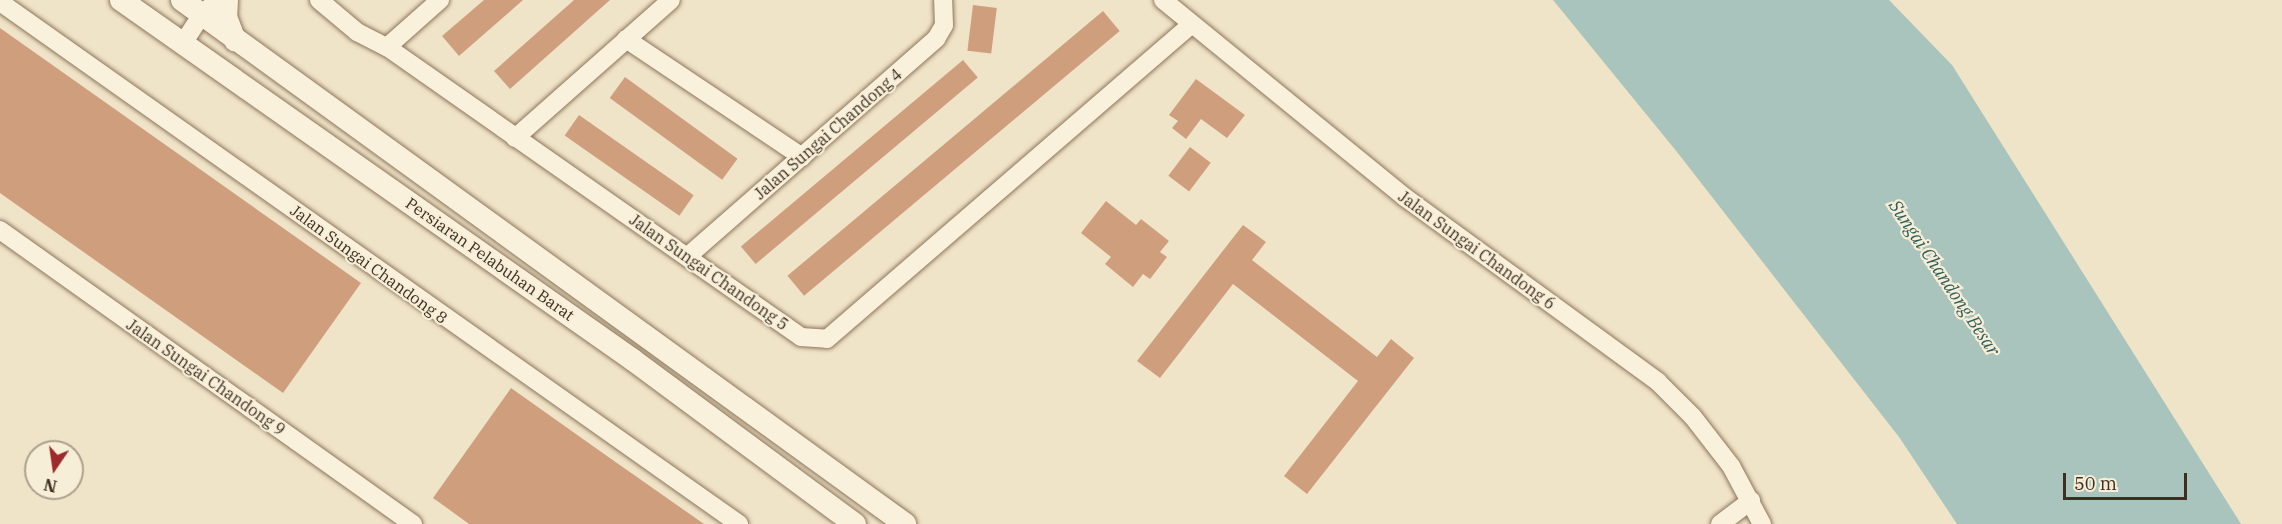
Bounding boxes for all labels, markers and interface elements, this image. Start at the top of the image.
street label: Jalan Sungai Chandong 4 [750,65,906,203]
street label: Jalan Sungai Chandong 6 [1395,187,1559,313]
street label: Persiaran Pelabuhan Barat [402,193,578,325]
water label: Sungai Chandong Besar [1884,196,2004,360]
street label: Jalan Sungai Chandong 8 [287,201,451,327]
street label: Jalan Sungai Chandong 5 [626,210,792,334]
street label: Jalan Sungai Chandong 9 [123,315,289,439]
north arrow [24,440,84,500]
scale bar [2066,461,2190,499]
text: 50 m [2074,472,2117,495]
text: N [42,474,59,497]

